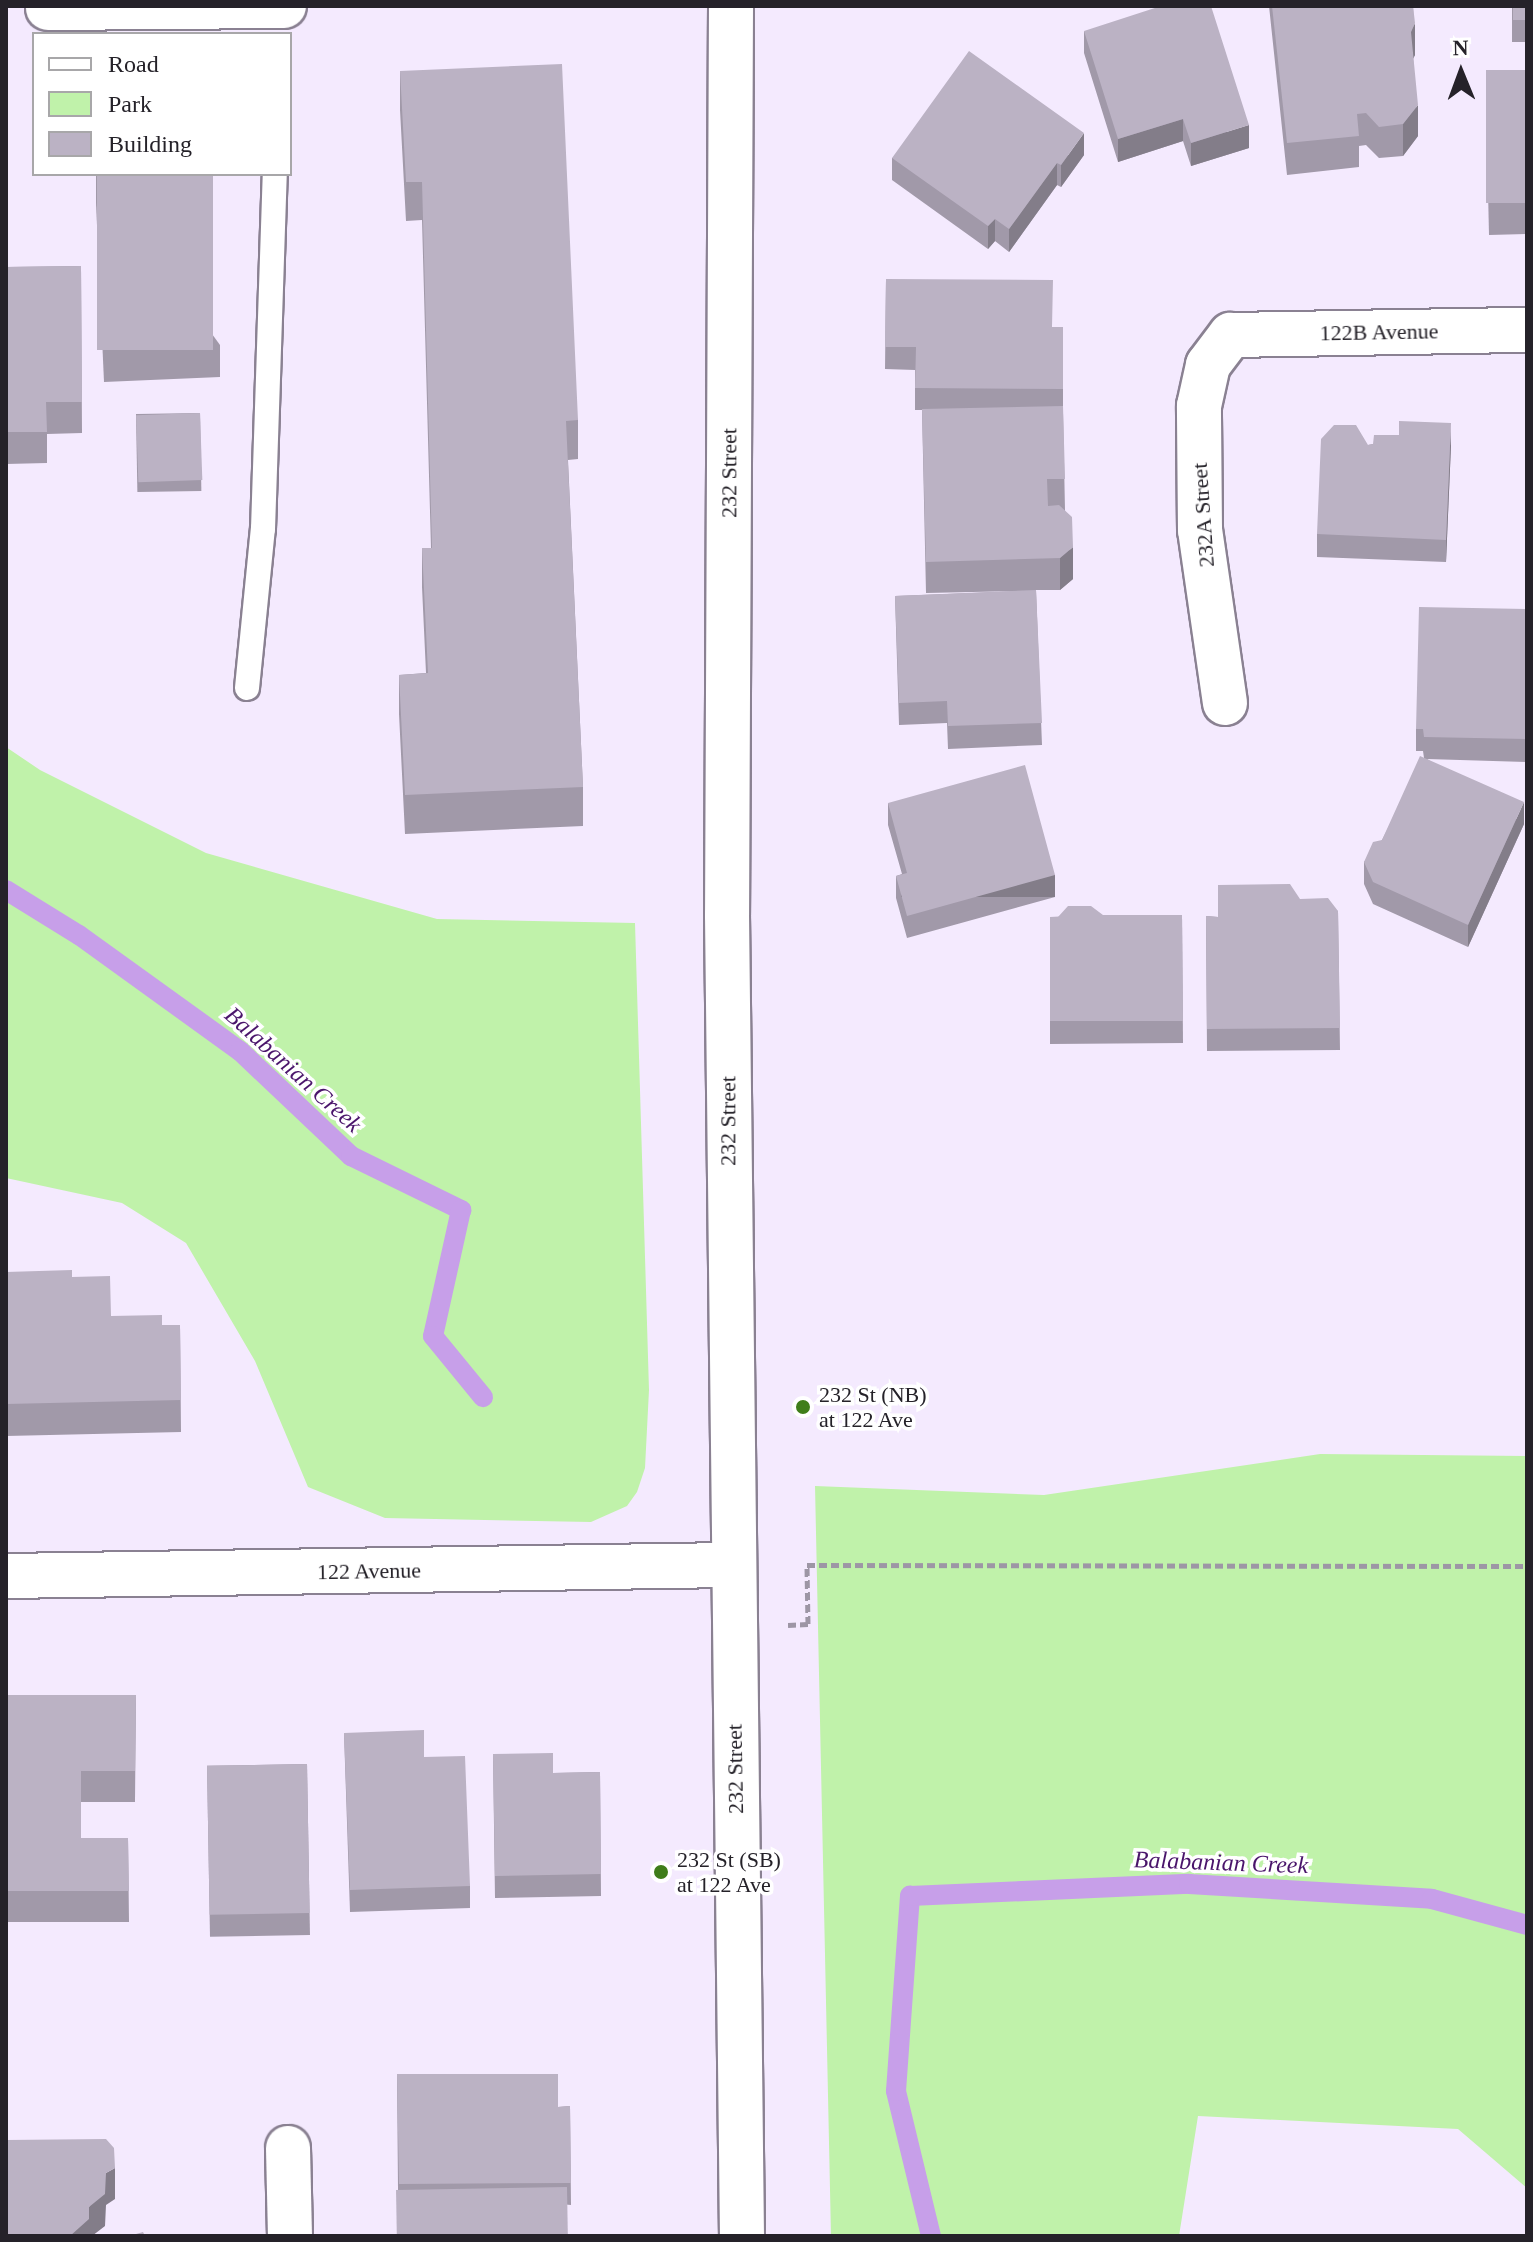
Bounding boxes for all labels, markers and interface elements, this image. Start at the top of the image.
legend [32,32,292,176]
north arrow [1421,32,1501,112]
text: N [1452,35,1469,60]
text: Road [108,51,159,77]
text: Park [108,91,152,117]
text: Building [108,131,192,157]
street label: 122B Avenue [1319,318,1439,346]
street label: 232 Street [716,428,742,518]
street label: 232A Street [1186,461,1220,569]
water label: Balabanian Creek [219,1001,367,1139]
street label: 232 Street [715,1076,741,1166]
place label: 232 St (NB) at 122 Ave [819,1381,927,1432]
marker: 232 St (NB) at 122 Ave [794,1398,812,1416]
street label: 122 Avenue [316,1557,422,1585]
street label: 232 Street [721,1724,749,1814]
place label: 232 St (SB) at 122 Ave [677,1846,781,1898]
water label: Balabanian Creek [1133,1846,1309,1880]
marker: 232 St (SB) at 122 Ave [652,1863,670,1881]

